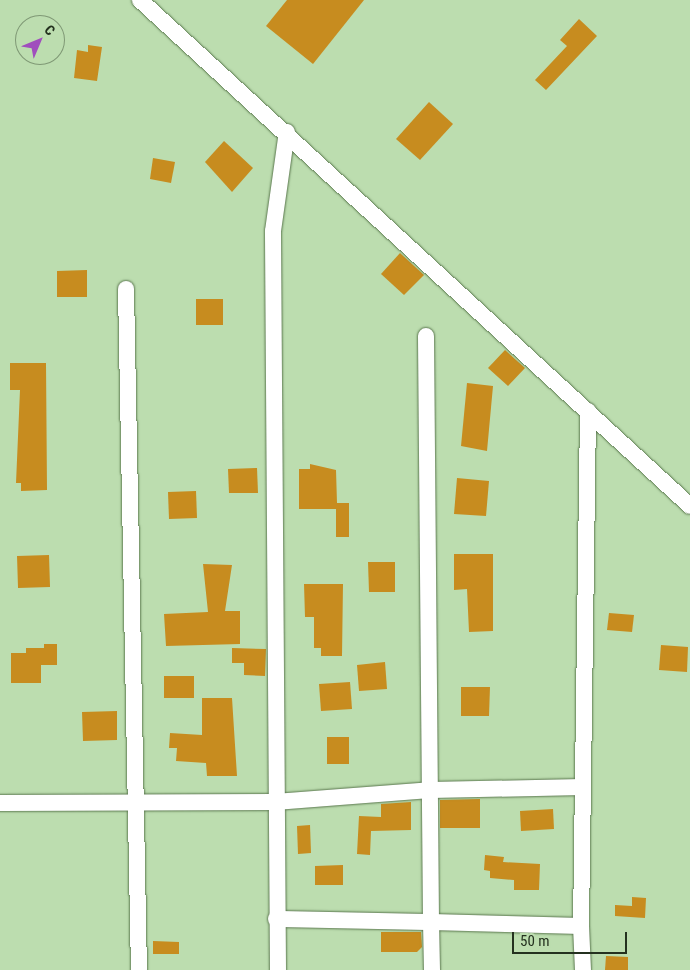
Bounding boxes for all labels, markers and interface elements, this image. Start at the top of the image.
north arrow [15,15,65,65]
text: С [41,22,58,39]
scale bar [515,922,630,954]
text: 50 m [520,932,550,950]

